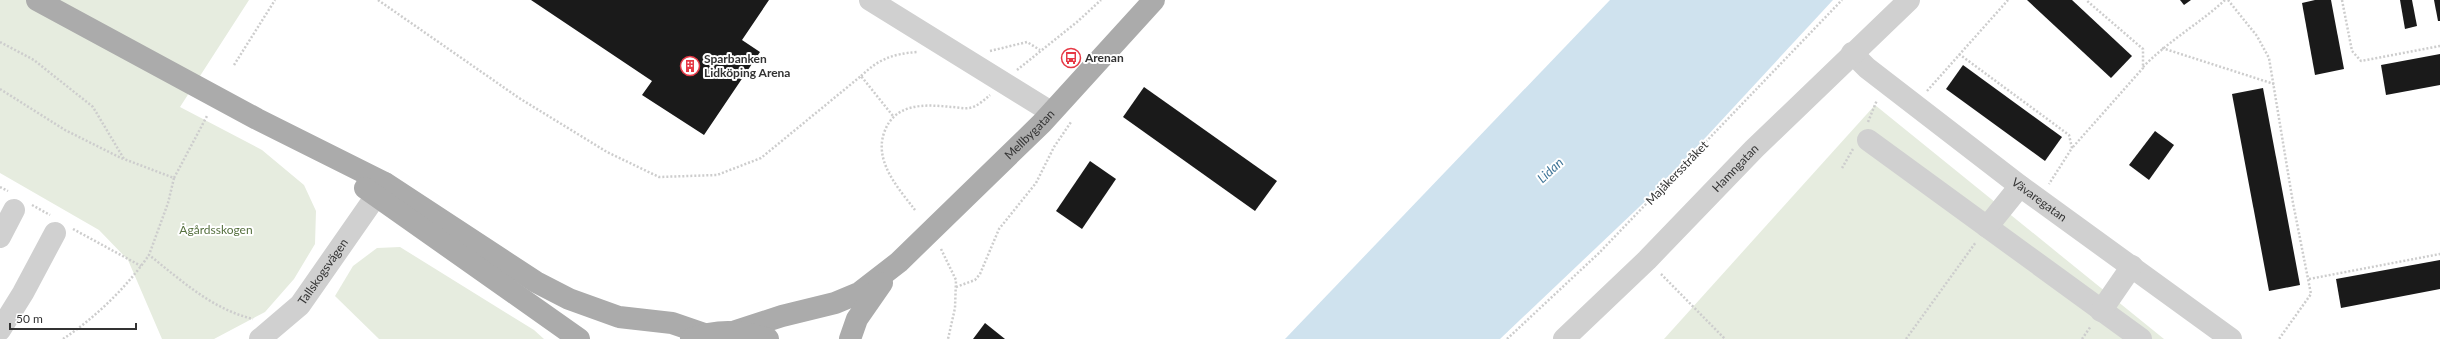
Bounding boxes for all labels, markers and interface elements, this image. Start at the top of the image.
bus stop icon: Arenan [1060,47,1082,69]
place label: Arenan [1084,50,1124,65]
place label: Sparbanken Lidköping Arena [704,51,790,80]
building icon: Sparbanken Lidköping Arena [679,55,701,77]
street label: Mellbygatan [1001,106,1058,162]
street label: Majåkersstråket [1642,137,1712,208]
street label: Hamngatan [1709,141,1761,195]
water label: Lidan [1534,154,1566,186]
street label: Vävaregatan [2009,174,2070,225]
park label: Ågårdsskogen [179,222,253,237]
street label: Tallskogsvägen [294,235,351,308]
scale bar [10,305,136,331]
text: 50 m [16,311,43,326]

